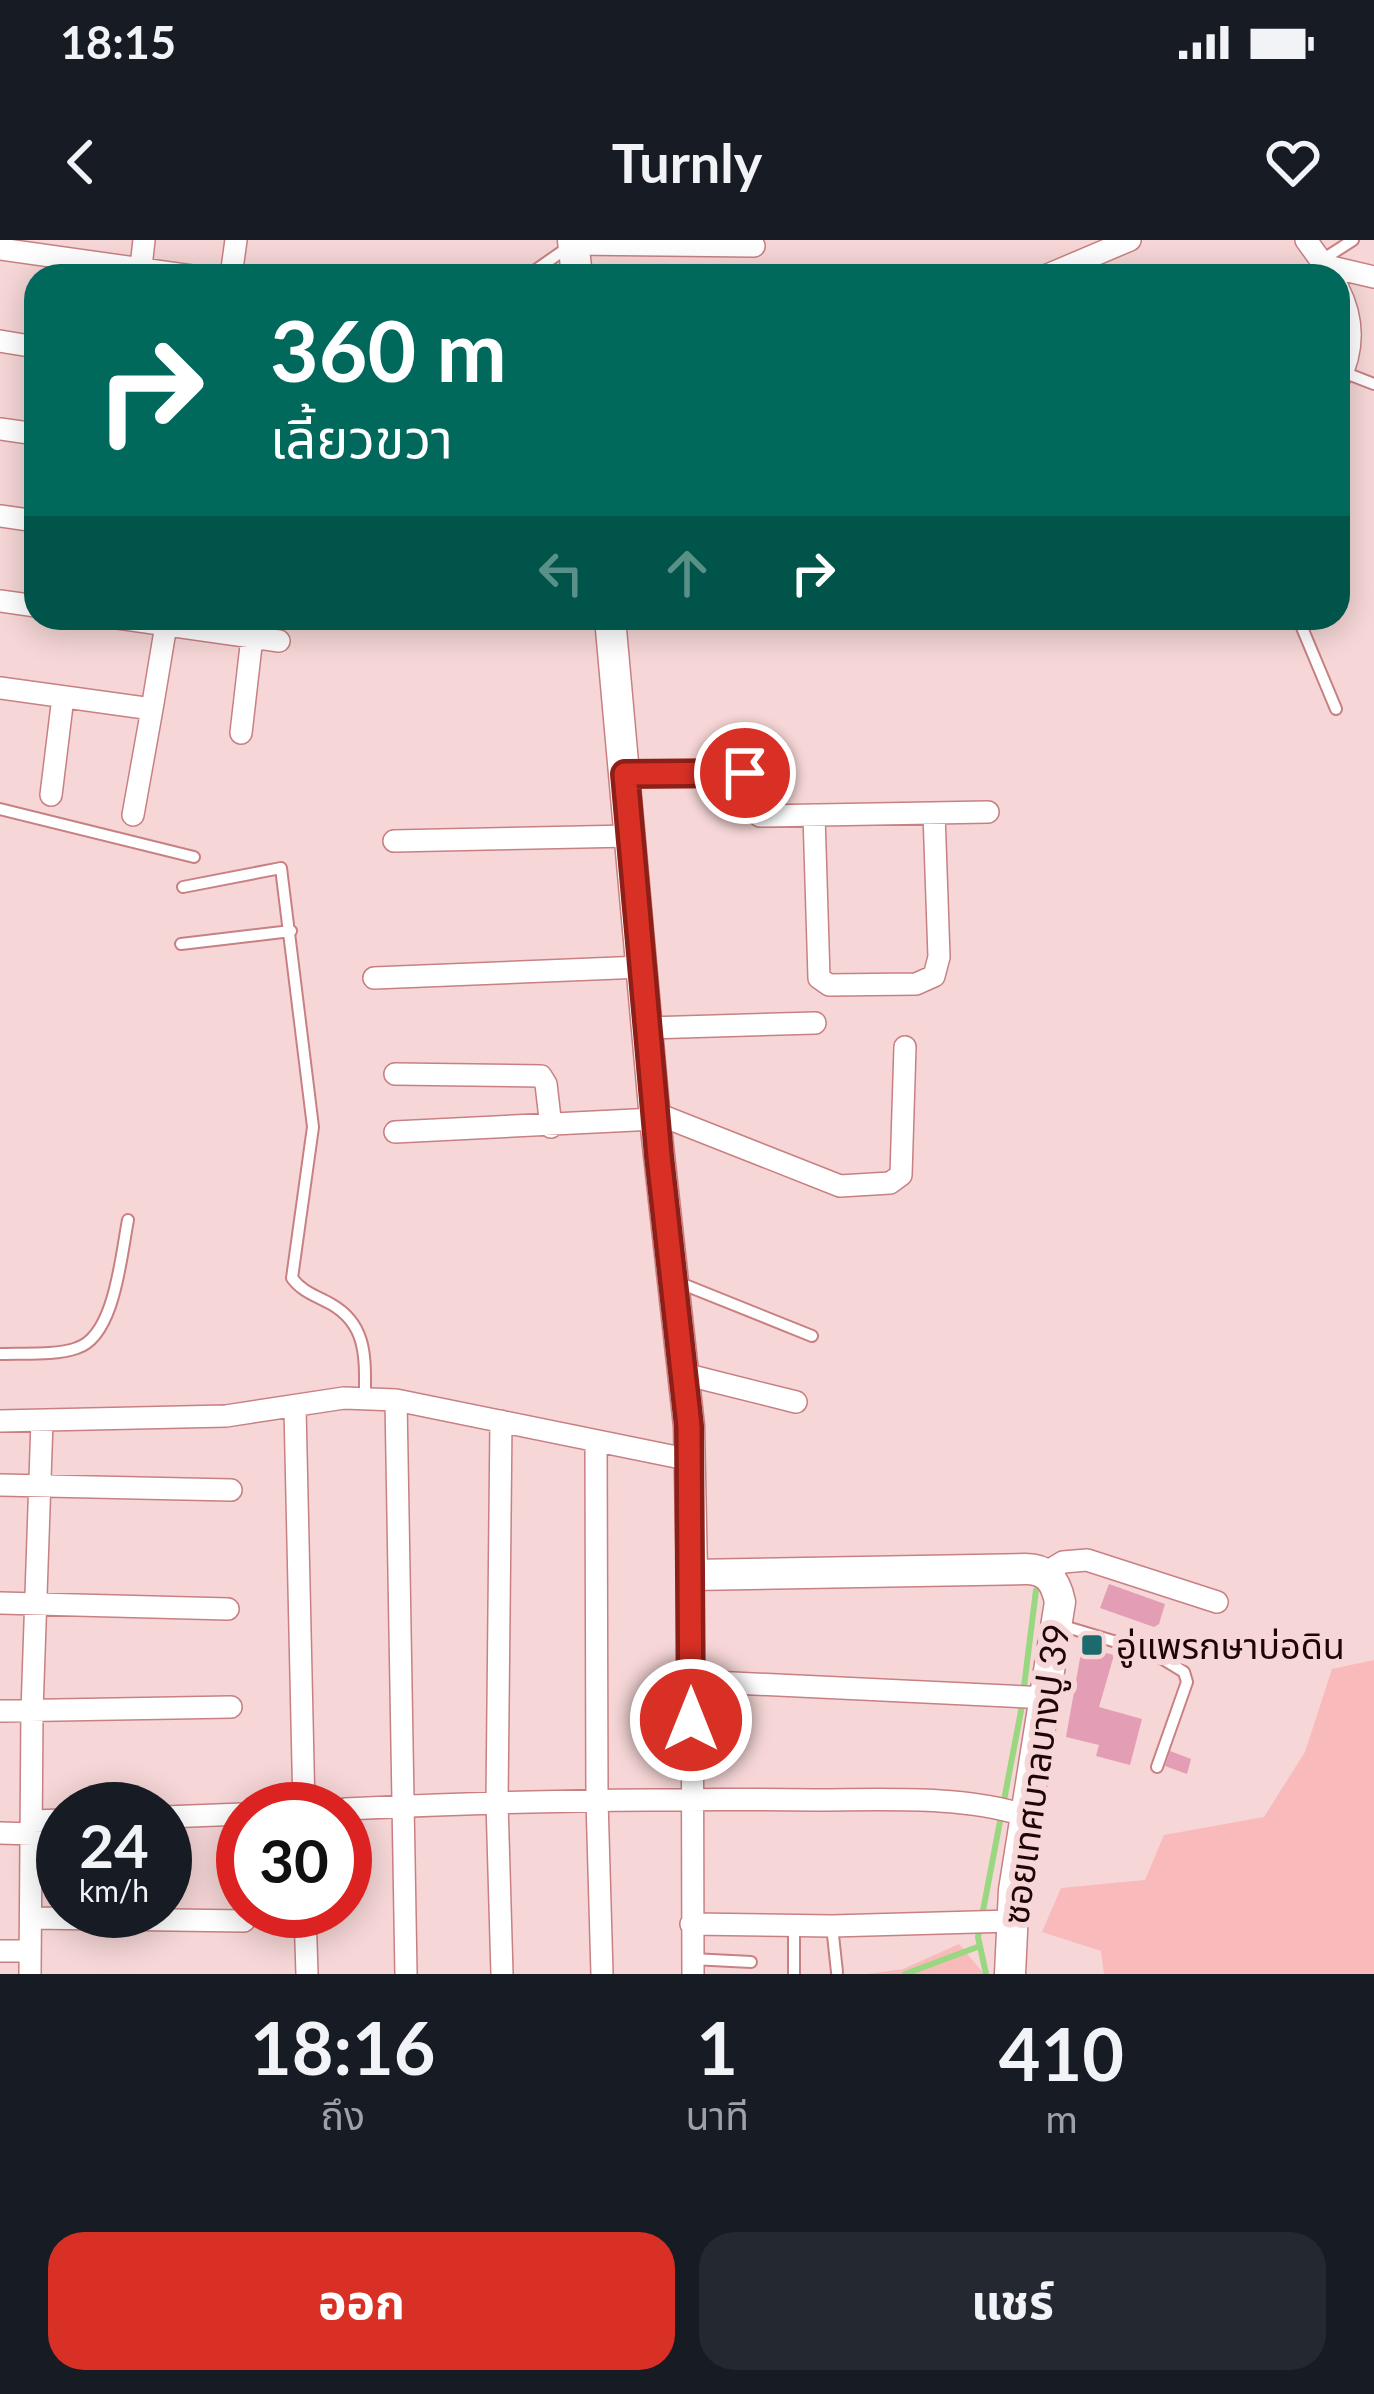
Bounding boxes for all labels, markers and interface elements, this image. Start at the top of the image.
text: 18:15 [60,15,176,69]
icon: back [48,129,114,195]
icon: heart [1260,129,1326,195]
text: Turnly [612,130,762,195]
text: 360 m [270,299,507,400]
icon: right [72,312,228,468]
text: เลี้ยวขวา [270,405,453,470]
icon: left [528,540,594,606]
icon: ahead [654,540,720,606]
icon: right [780,540,846,606]
pin [694,722,796,824]
icon: arrive [712,740,778,806]
street label: ซอยเทศบาลบางปู 39 [992,1621,1079,1927]
place label: อู่แพรกษาบ่อดิน [1116,1623,1345,1668]
marker: อู่แพรกษาบ่อดิน [1079,1632,1105,1658]
position arrow [628,1657,754,1783]
speed limit sign: 30 [216,1782,372,1938]
text: 24 [79,1809,149,1881]
text: km/h [79,1872,149,1908]
text: 18:16 [250,2004,436,2090]
text: 1 [696,2004,738,2090]
text: 410 [999,2010,1124,2096]
text: ถึง [320,2092,365,2138]
text: นาที [685,2092,749,2138]
text: m [1045,2095,1077,2141]
button: ออก [48,2232,675,2370]
button: แชร์ [699,2232,1326,2370]

